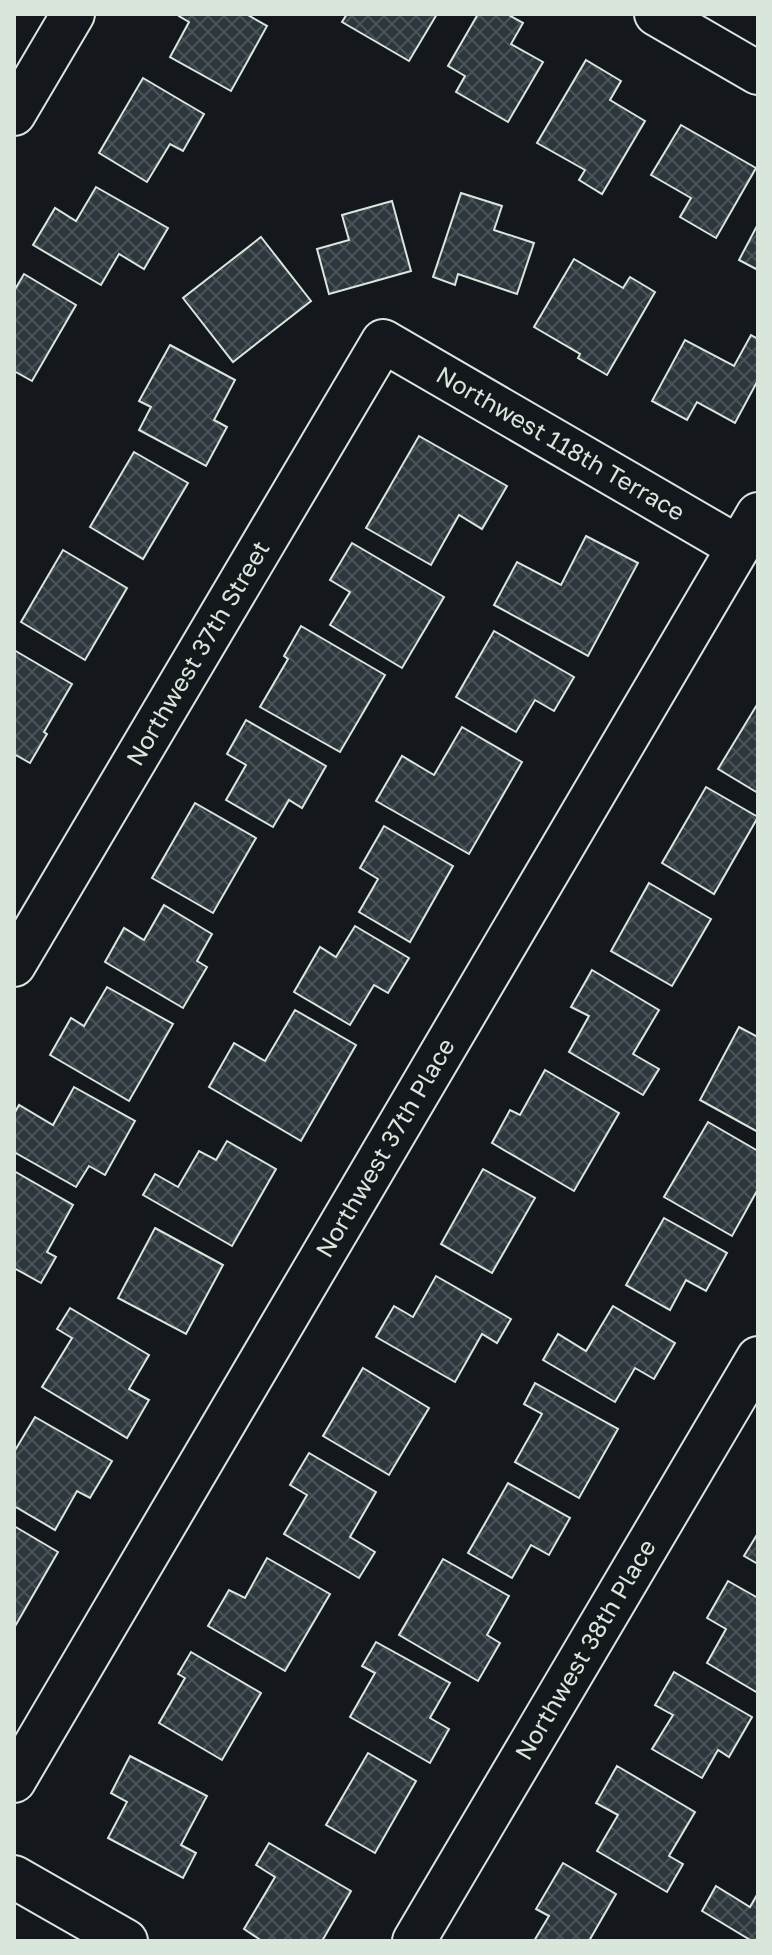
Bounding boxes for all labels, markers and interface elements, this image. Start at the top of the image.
street label: Northwest 118th Terrace [432,359,690,526]
street label: Northwest 37th Street [119,535,275,770]
street label: Northwest 37th Place [309,1032,460,1262]
street label: Northwest 38th Place [508,1534,661,1765]

